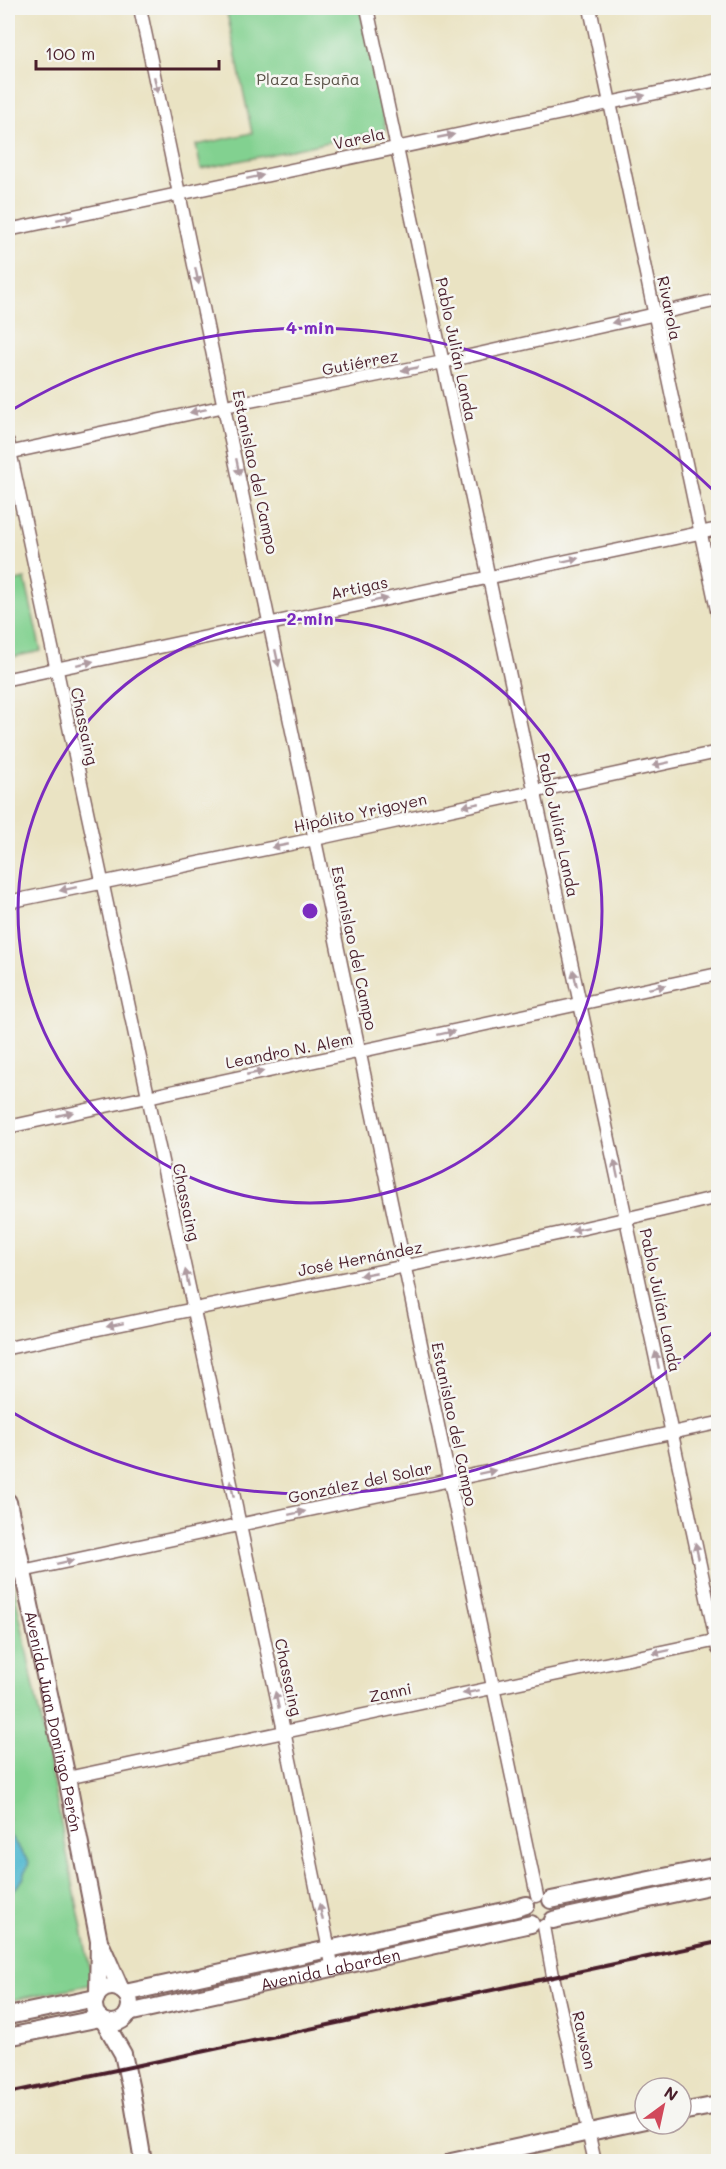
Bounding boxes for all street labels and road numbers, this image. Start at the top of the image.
street label: Varela [331,122,387,154]
street label: Rivarola [653,274,687,342]
street label: Pablo Julián Landa [432,275,482,423]
street label: Gutiérrez [320,344,400,380]
street label: Estanislao del Campo [228,388,284,556]
street label: Artigas [328,571,390,603]
street label: Chassaing [67,685,103,767]
street label: Pablo Julián Landa [534,751,584,899]
street label: Hipólito Yrigoyen [292,788,428,836]
street label: Estanislao del Campo [327,864,383,1032]
street label: Leandro N. Alem [224,1027,354,1073]
street label: Chassaing [169,1161,205,1243]
street label: Pablo Julián Landa [636,1226,686,1374]
street label: José Hernández [296,1236,424,1280]
street label: Estanislao del Campo [427,1340,483,1508]
street label: González del Solar [286,1456,434,1508]
street label: Avenida Juan Domingo Perón [21,1609,88,1834]
street label: Chassaing [271,1636,307,1718]
street label: Zanni [367,1677,413,1707]
street label: Avenida Labarden [258,1943,402,1994]
street label: Rawson [568,2009,602,2071]

